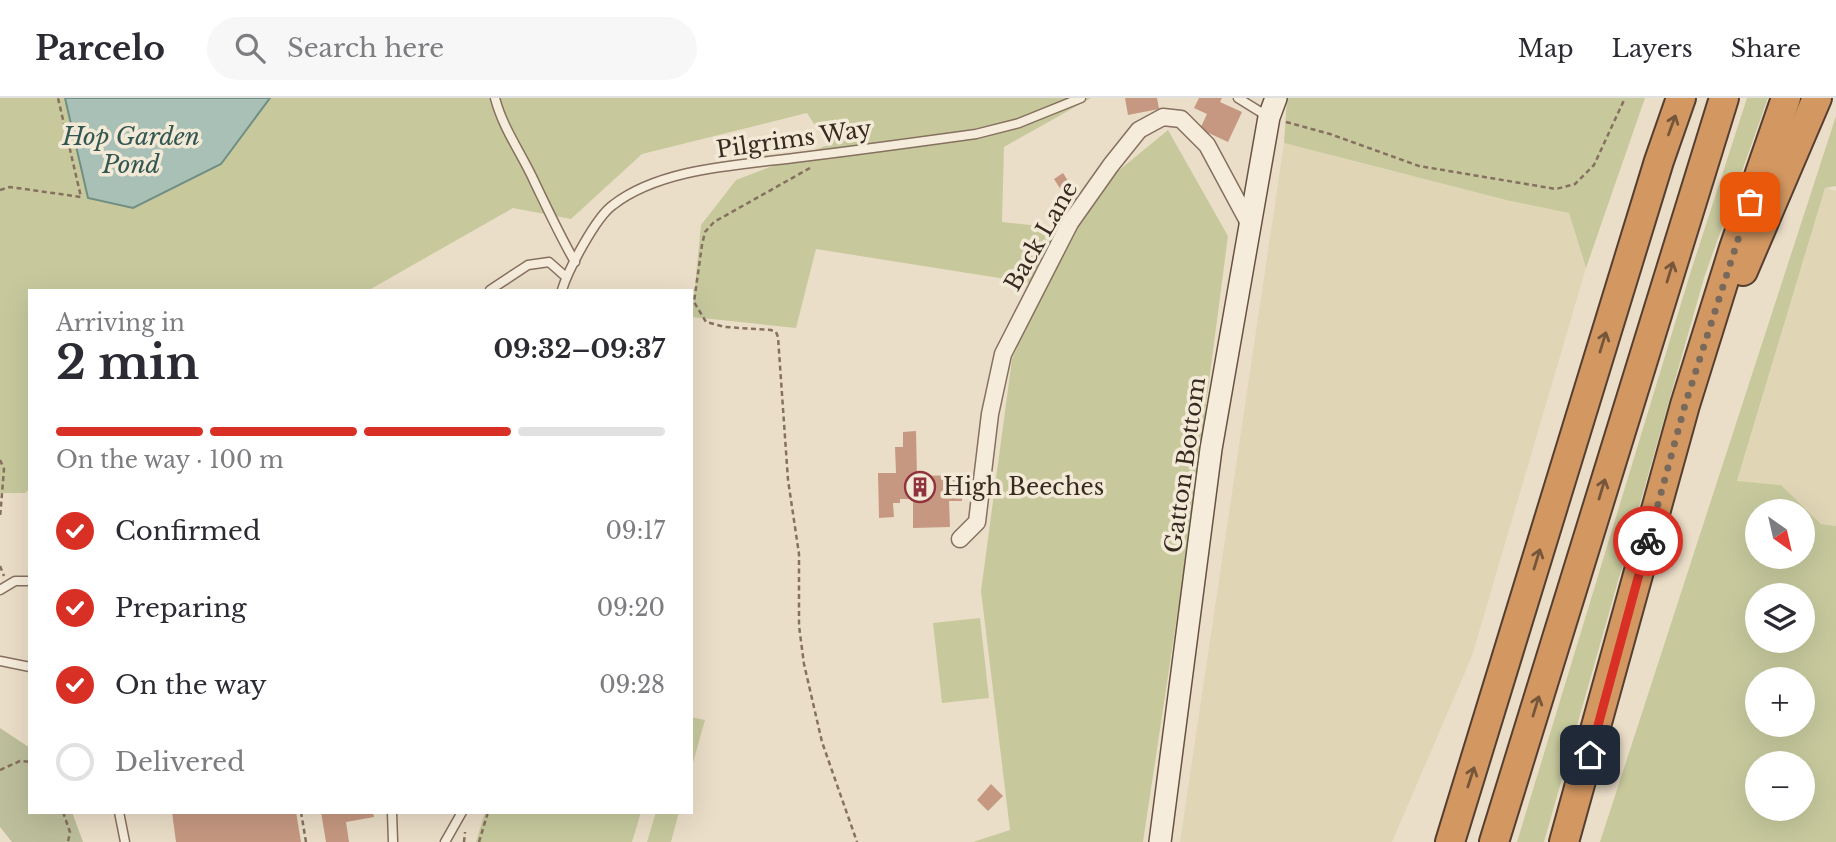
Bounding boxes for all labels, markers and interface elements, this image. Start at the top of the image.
search box [207,17,697,80]
text: Parcelo [35,28,165,69]
icon: search [231,29,269,67]
text: Search here [287,32,444,64]
text: Map [1518,34,1574,63]
text: Layers [1612,34,1693,63]
text: Share [1731,34,1801,63]
street label: Pilgrims Way [715,114,874,164]
one-way arrow [1667,114,1679,136]
water label: Hop Garden Pond [61,122,200,179]
pin [1720,172,1780,232]
street label: Back Lane [998,176,1084,296]
icon: bag [1731,183,1769,221]
one-way arrow [1665,261,1677,283]
text: Arriving in [56,309,185,337]
one-way arrow [1598,331,1611,353]
text: 09:32–09:37 [493,333,665,365]
text: 2 min [56,334,199,391]
street label: Gatton Bottom [1159,375,1211,555]
text: On the way · 100 m [56,446,284,474]
building icon: High Beeches [903,470,937,504]
place label: High Beeches [943,473,1104,501]
one-way arrow [1597,478,1610,500]
north arrow [1745,499,1815,569]
map controls [1745,499,1815,821]
courier [1613,506,1683,576]
icon: check [56,512,94,550]
text: Confirmed [115,515,260,547]
text: 09:17 [605,517,665,545]
icon: bike [1629,522,1667,560]
one-way arrow [1531,549,1544,571]
button: layers [1745,583,1815,653]
icon: check [56,589,94,627]
text: Preparing [115,592,247,624]
text: 09:20 [597,594,665,622]
icon: check [56,666,94,704]
button: + [1745,667,1815,737]
text: On the way [115,669,267,701]
text: 09:28 [599,671,665,699]
one-way arrow [1530,696,1543,718]
pin [1560,725,1620,785]
icon: home [1571,736,1609,774]
text: Delivered [115,746,245,778]
button: − [1745,751,1815,821]
one-way arrow [1465,766,1478,788]

